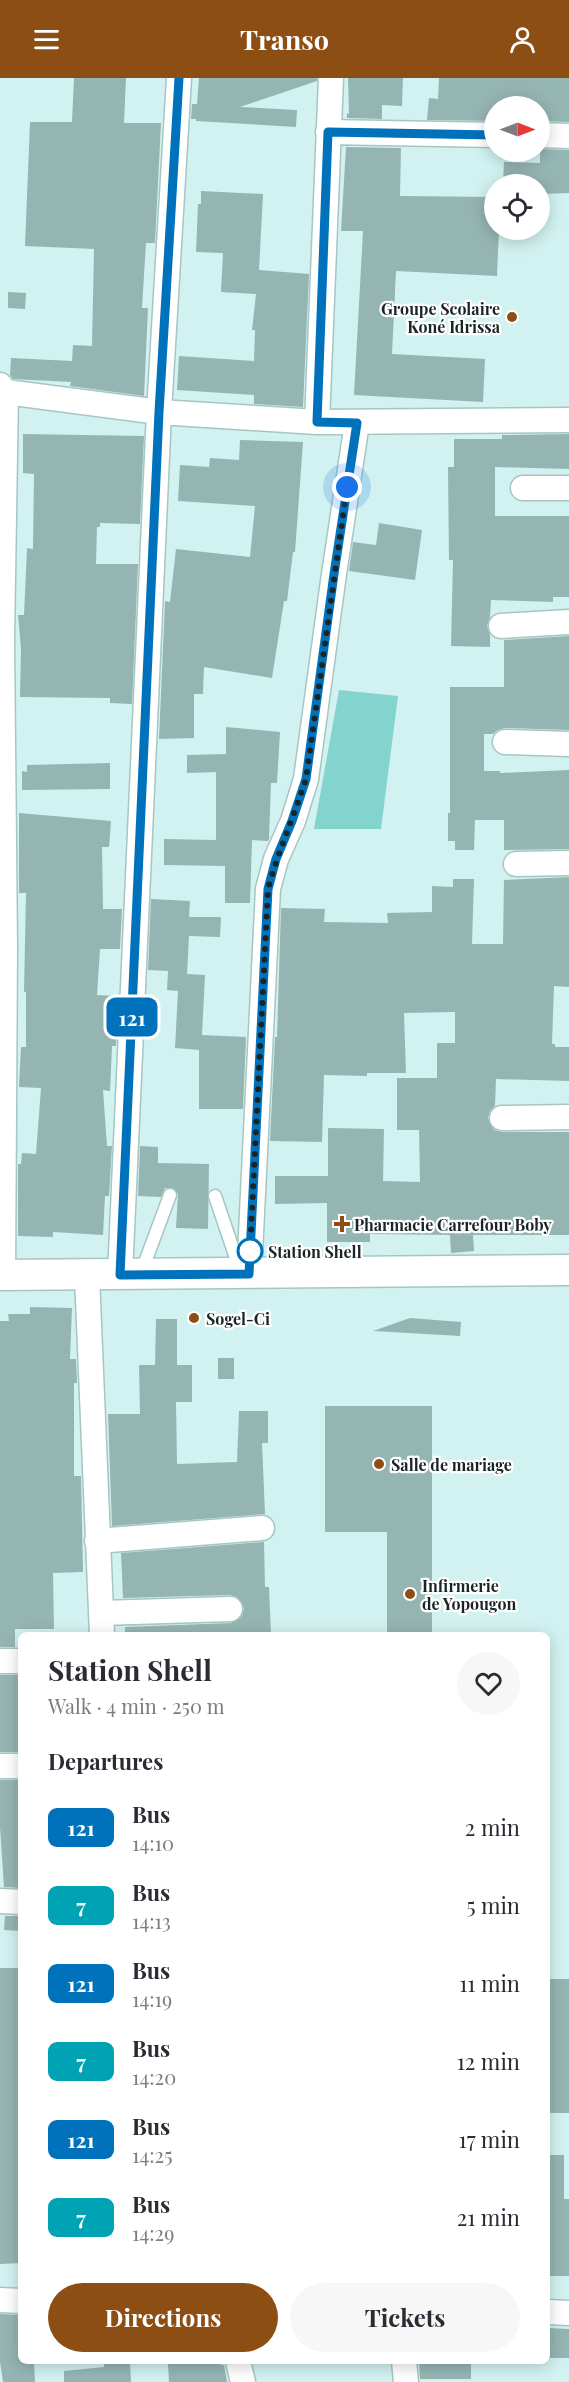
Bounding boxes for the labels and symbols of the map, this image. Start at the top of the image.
north arrow [484,96,550,162]
place label: Groupe Scolaire Koné Idrissa [381,298,501,337]
marker: Groupe Scolaire Koné Idrissa [505,310,519,324]
your location [332,472,362,502]
line badge: 121 [98,998,166,1036]
place label: Pharmacie Carrefour Boby [354,1214,552,1235]
marker: Pharmacie Carrefour Boby [335,1217,349,1231]
marker: Station Shell [237,1238,263,1264]
place label: Station Shell [268,1241,362,1262]
place label: Sogel-Ci [206,1308,270,1329]
marker: Sogel-Ci [187,1311,201,1325]
place label: Salle de mariage [391,1454,512,1475]
marker: Salle de mariage [372,1457,386,1471]
place label: Infirmerie de Yopougon [422,1575,516,1614]
marker: Infirmerie de Yopougon [403,1587,417,1601]

